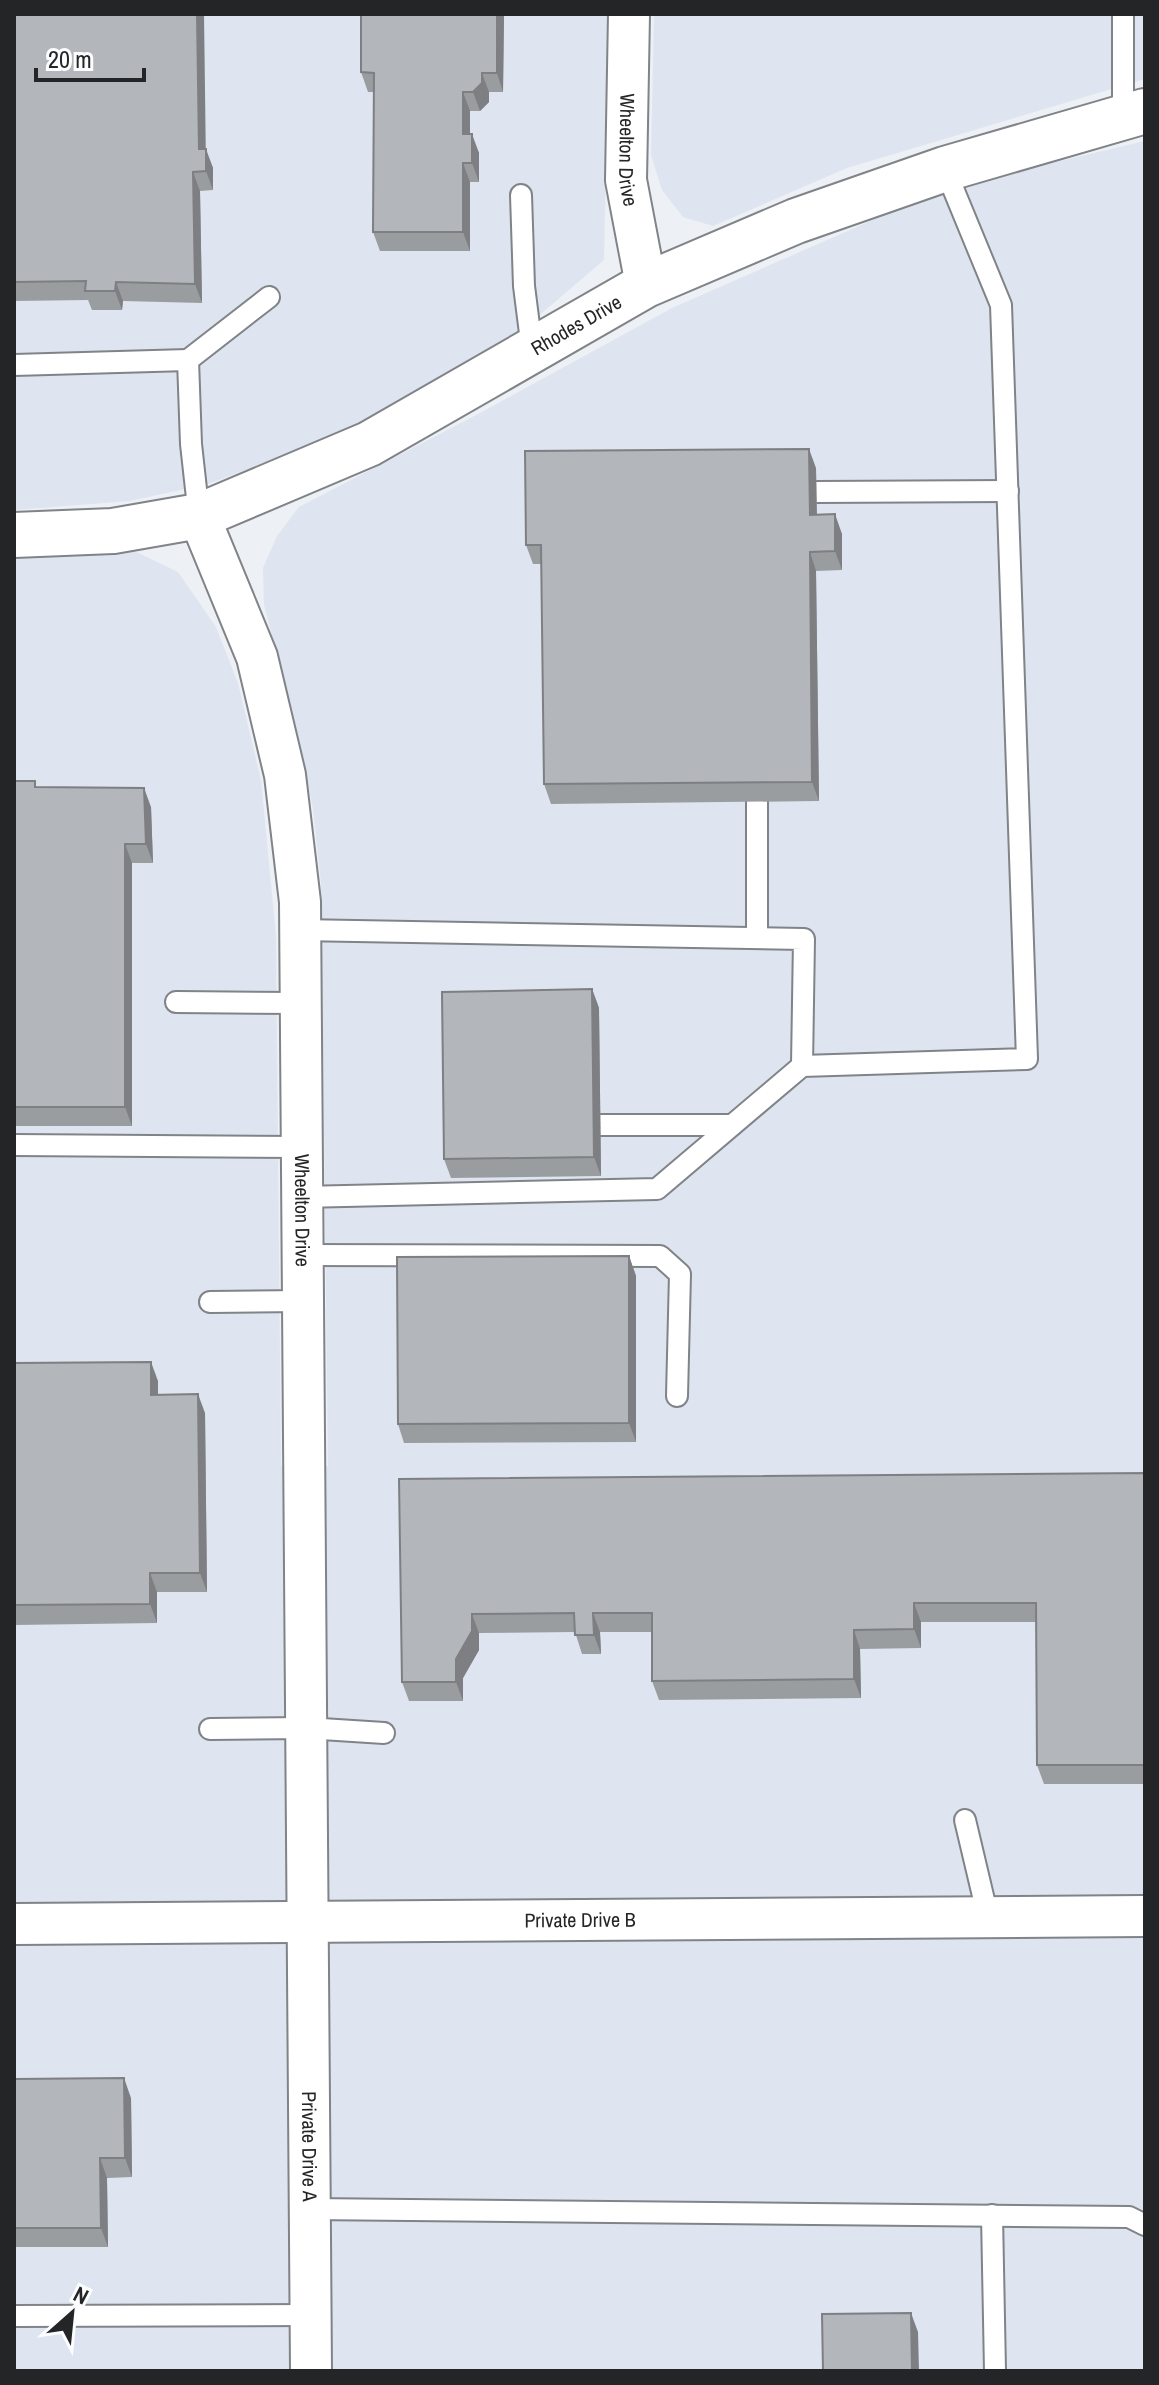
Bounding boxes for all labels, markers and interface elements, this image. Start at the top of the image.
scale bar [36,32,144,82]
text: 20 m [48,43,92,75]
street label: Wheelton Drive [613,93,645,208]
street label: Rhodes Drive [526,288,626,361]
street label: Wheelton Drive [289,1154,317,1267]
street label: Private Drive B [524,1906,636,1933]
street label: Private Drive A [296,2091,324,2202]
north arrow [32,2273,112,2353]
text: N [68,2279,94,2312]

